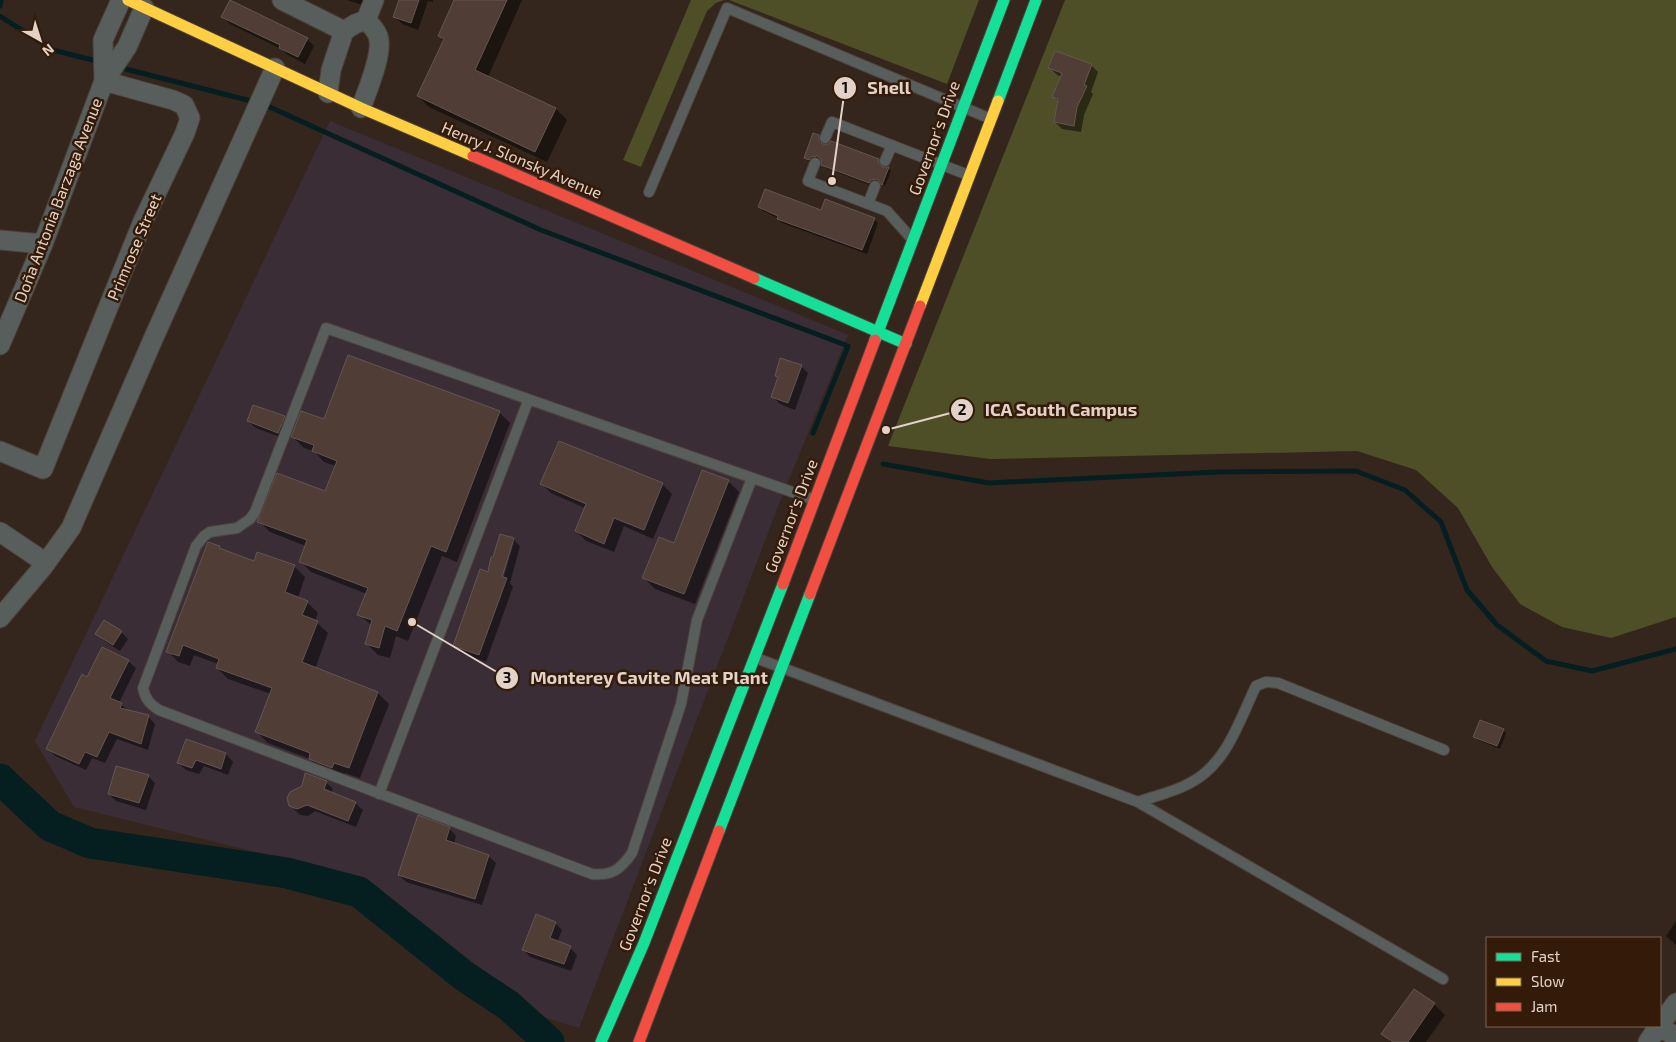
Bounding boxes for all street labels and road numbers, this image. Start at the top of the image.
street label: Governor's Drive [904,78,963,198]
street label: Doña Antonia Barzaga Avenue [10,95,105,305]
street label: Henry J. Slonsky Avenue [439,117,605,202]
street label: Primrose Street [103,191,165,303]
street label: Governor's Drive [760,456,821,575]
street label: Governor's Drive [614,834,675,953]

